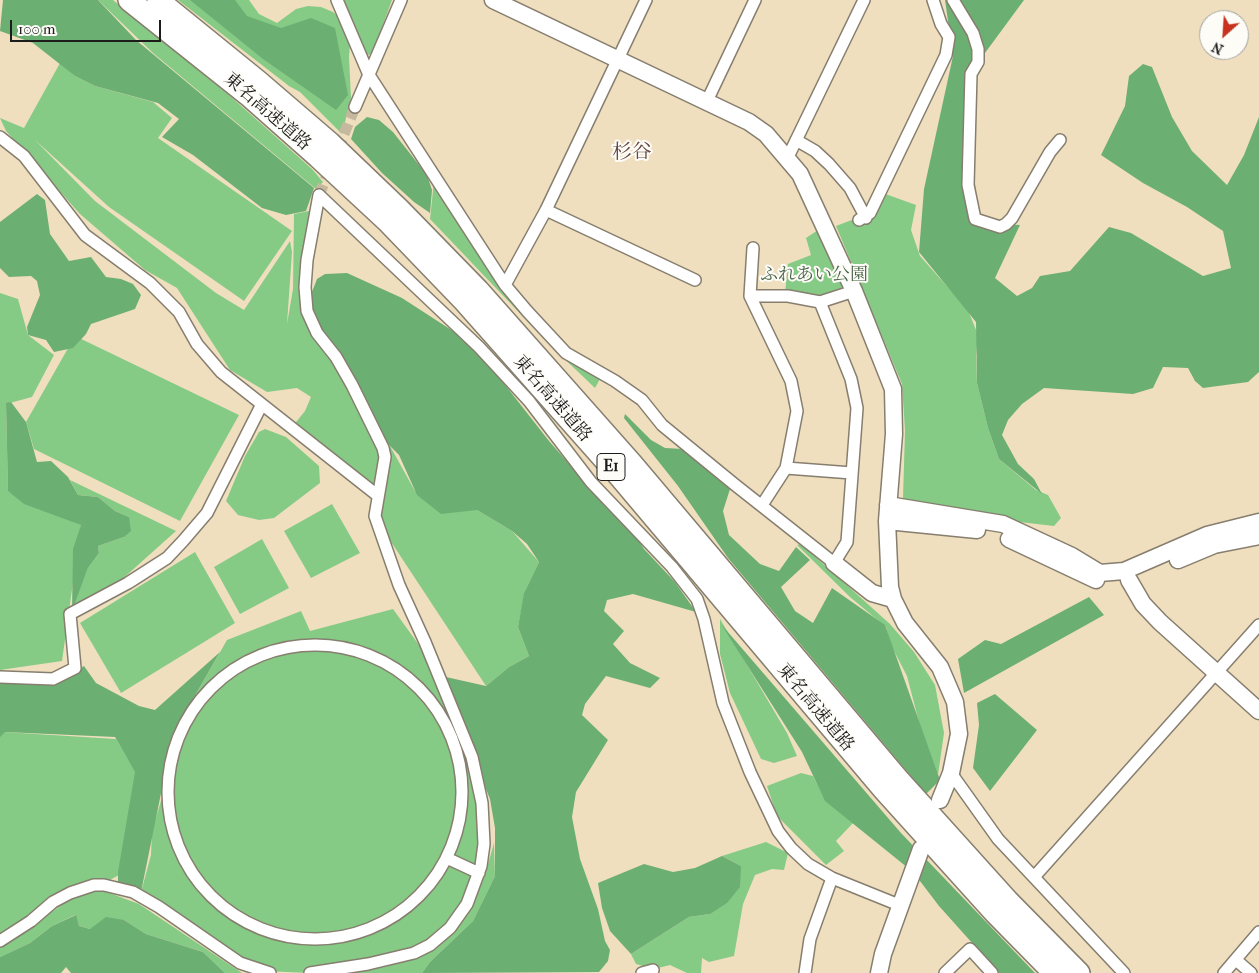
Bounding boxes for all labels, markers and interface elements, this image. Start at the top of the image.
scale bar [12,10,164,42]
north arrow [1199,10,1249,60]
text: 100 m [18,20,56,38]
text: N [1209,38,1226,58]
street label: 東名高速道路 [219,68,315,156]
district label: 杉谷 [612,141,652,165]
park label: ふれあい公園 [760,265,868,287]
street label: 東名高速道路 [508,351,596,447]
road number: E1 [597,454,625,481]
street label: 東名高速道路 [772,660,858,756]

